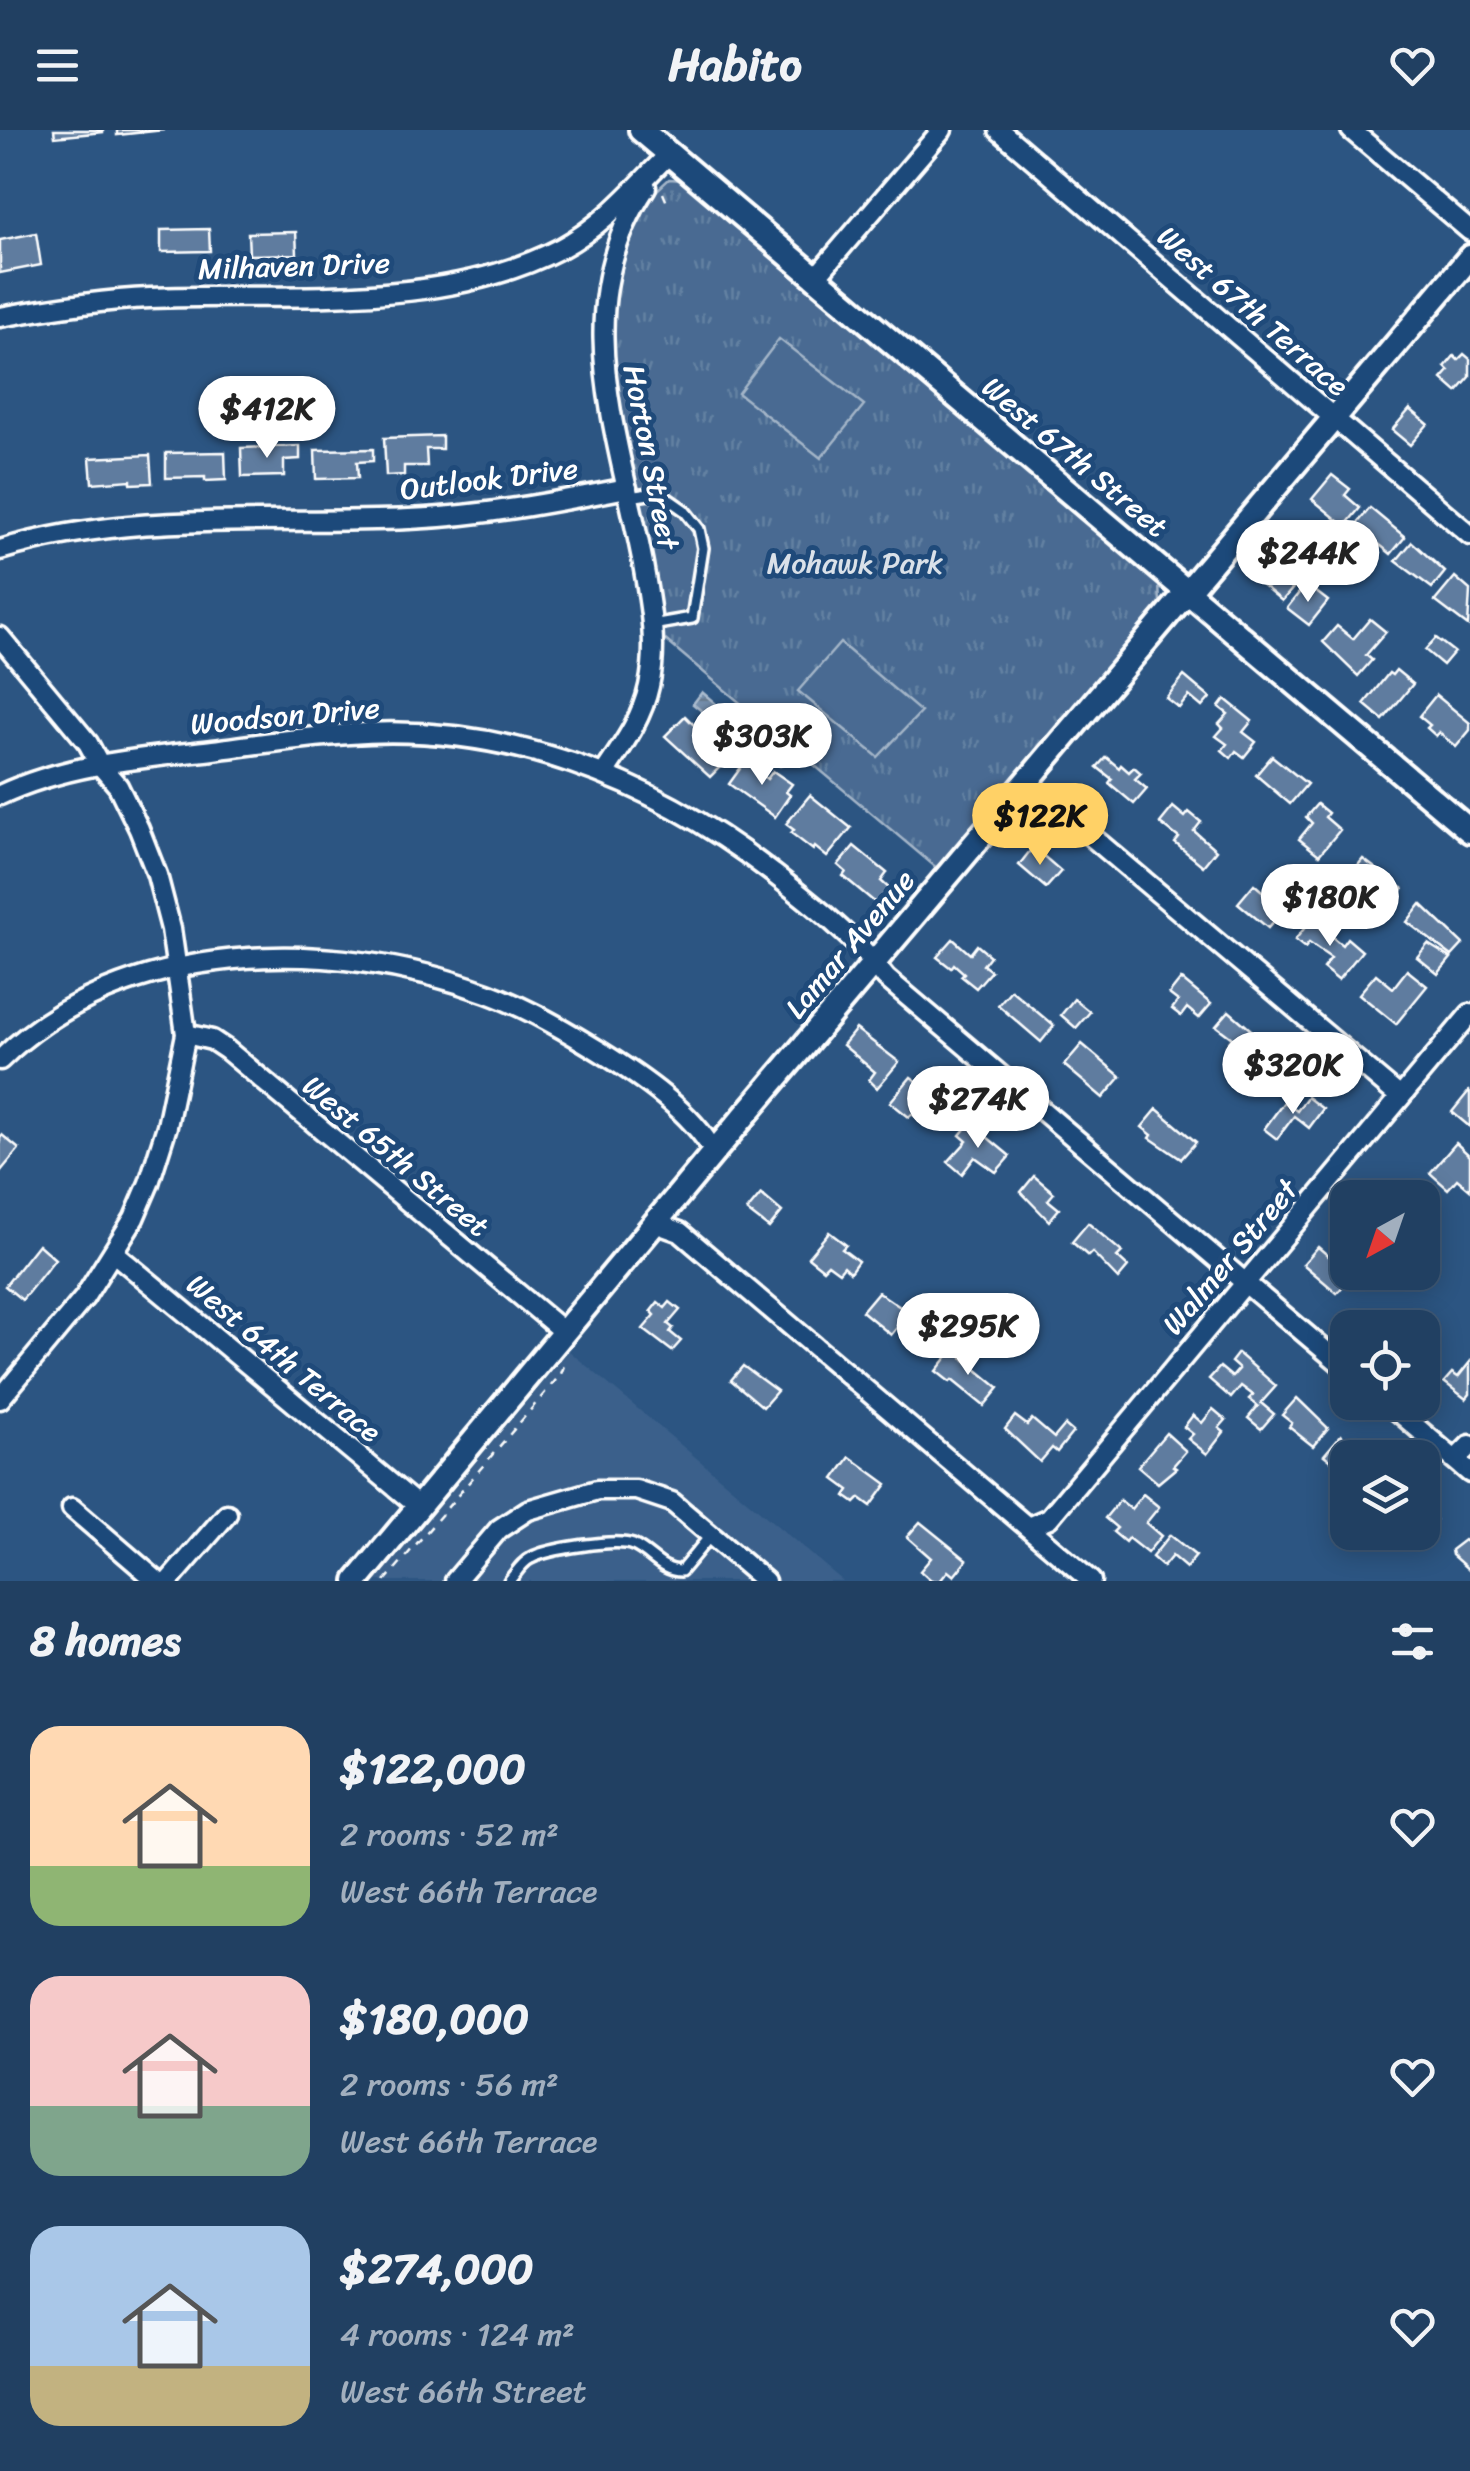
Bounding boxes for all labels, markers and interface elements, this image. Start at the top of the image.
text: Habito [668,25,802,105]
icon: menu [30,38,85,93]
icon: heart [1385,38,1440,93]
street label: West 67th Terrace [1144,211,1362,411]
street label: Milhaven Drive [197,236,391,296]
street label: Horton Street [607,360,696,556]
street label: West 67th Street [969,362,1181,552]
pin: $412K [197,376,337,461]
text: $412K [220,380,314,437]
street label: Outlook Drive [397,441,581,517]
pin: $244K [1238,520,1378,605]
text: $244K [1258,524,1358,581]
park label: Mohawk Park [767,536,943,590]
street label: Woodson Drive [188,681,382,751]
pin: $303K [692,703,832,788]
text: $303K [714,707,810,764]
pin: $122K [970,783,1110,868]
text: $122K [994,787,1086,844]
street label: Lamar Avenue [771,857,929,1031]
pin: $180K [1260,864,1400,949]
text: $180K [1283,868,1377,925]
pin: $320K [1223,1032,1363,1117]
text: $320K [1244,1036,1342,1093]
street label: West 65th Street [290,1061,502,1251]
pin: $274K [908,1066,1048,1151]
text: $274K [929,1070,1027,1127]
street label: Walmer Street [1148,1165,1313,1348]
north arrow [1330,1180,1440,1290]
map controls [1330,1180,1440,1550]
street label: West 64th Terrace [174,1259,394,1457]
pin: $295K [898,1293,1038,1378]
text: $295K [919,1297,1017,1354]
button: locate [1330,1310,1440,1420]
button: layers [1330,1440,1440,1550]
text: 8 homes [30,1604,181,1678]
icon: filters [1385,1614,1440,1669]
text: $122,000 [340,1732,526,1806]
icon: home [110,1766,230,1886]
icon: heart [1385,1799,1440,1854]
text: 2 rooms · 52 m² [340,1806,559,1863]
text: West 66th Terrace [340,1863,598,1920]
text: $180,000 [340,1982,529,2056]
icon: home [110,2016,230,2136]
icon: heart [1385,2049,1440,2104]
text: 2 rooms · 56 m² [340,2056,559,2113]
text: West 66th Terrace [340,2113,598,2170]
text: $274,000 [340,2232,534,2306]
icon: home [110,2266,230,2386]
icon: heart [1385,2299,1440,2354]
text: 4 rooms · 124 m² [340,2306,575,2363]
text: West 66th Street [340,2363,587,2420]

